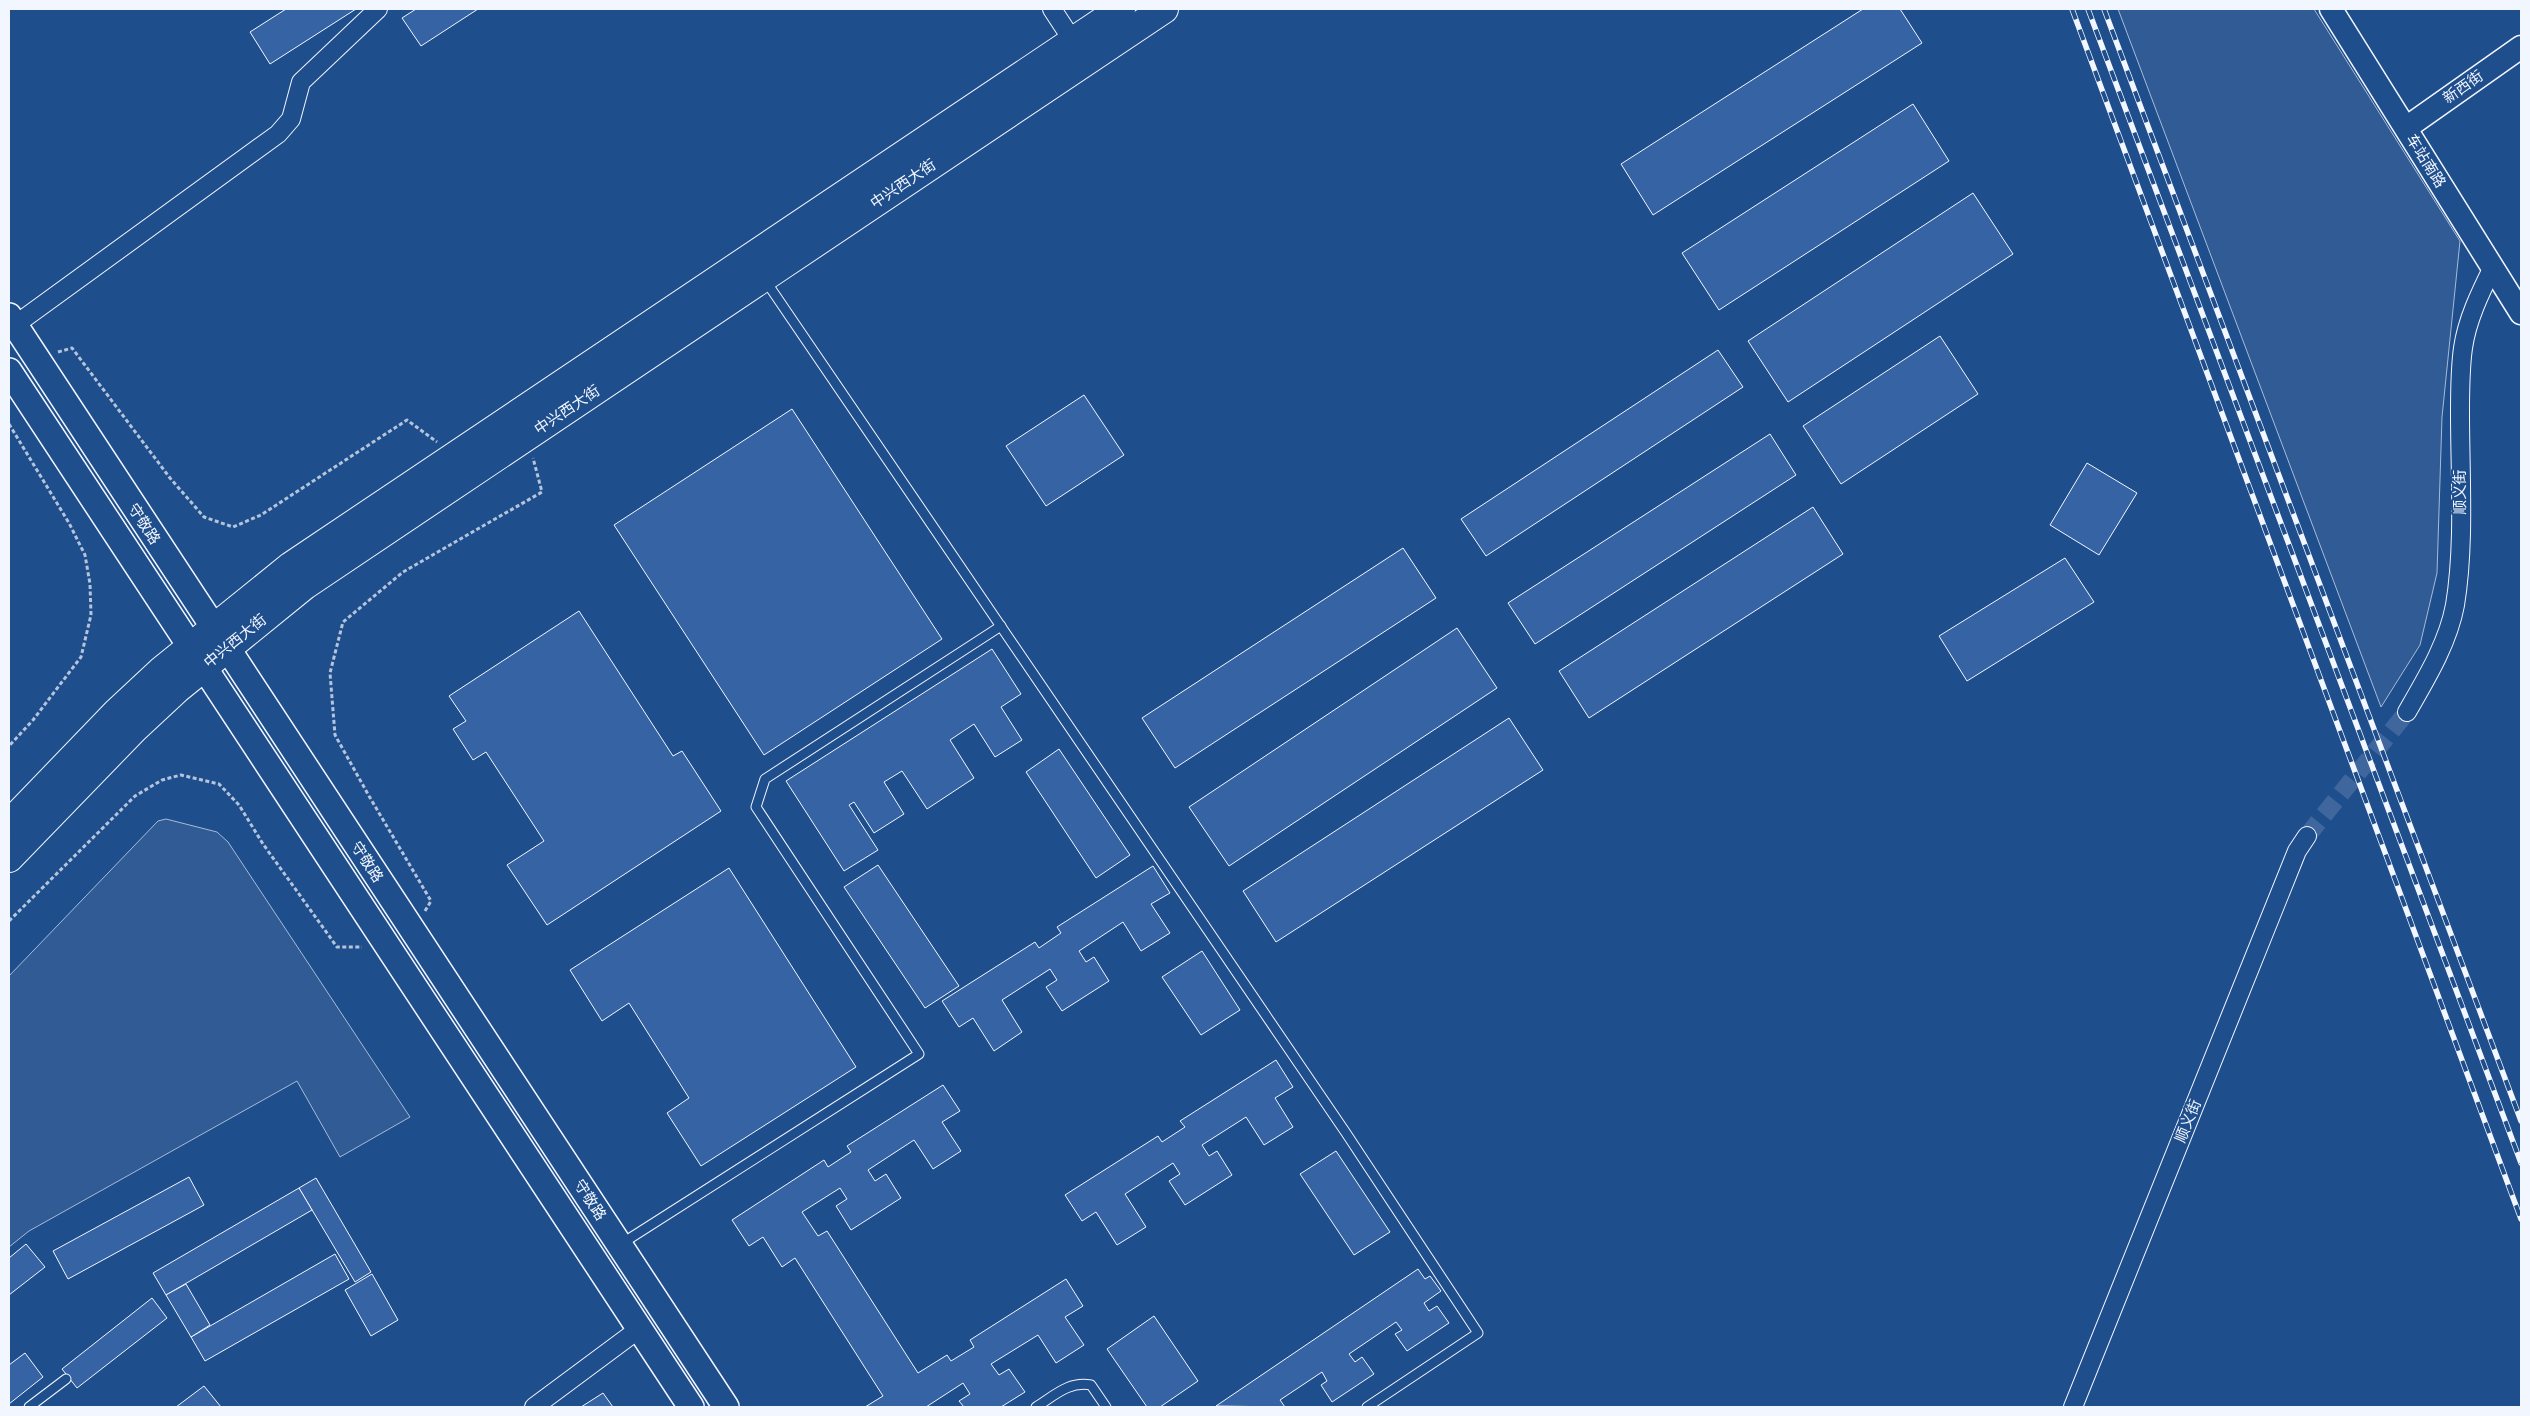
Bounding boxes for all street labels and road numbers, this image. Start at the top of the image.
street label: 新西街 [2439,66,2487,107]
street label: 车站南路 [2402,130,2450,191]
street label: 中兴西大街 [866,155,939,212]
street label: 中兴西大街 [530,381,603,438]
street label: 顺义街 [2450,469,2469,515]
street label: 守敬路 [124,500,165,548]
street label: 中兴西大街 [200,610,270,672]
street label: 守敬路 [347,838,388,886]
street label: 顺义街 [2170,1096,2205,1145]
street label: 守敬路 [570,1176,611,1224]

